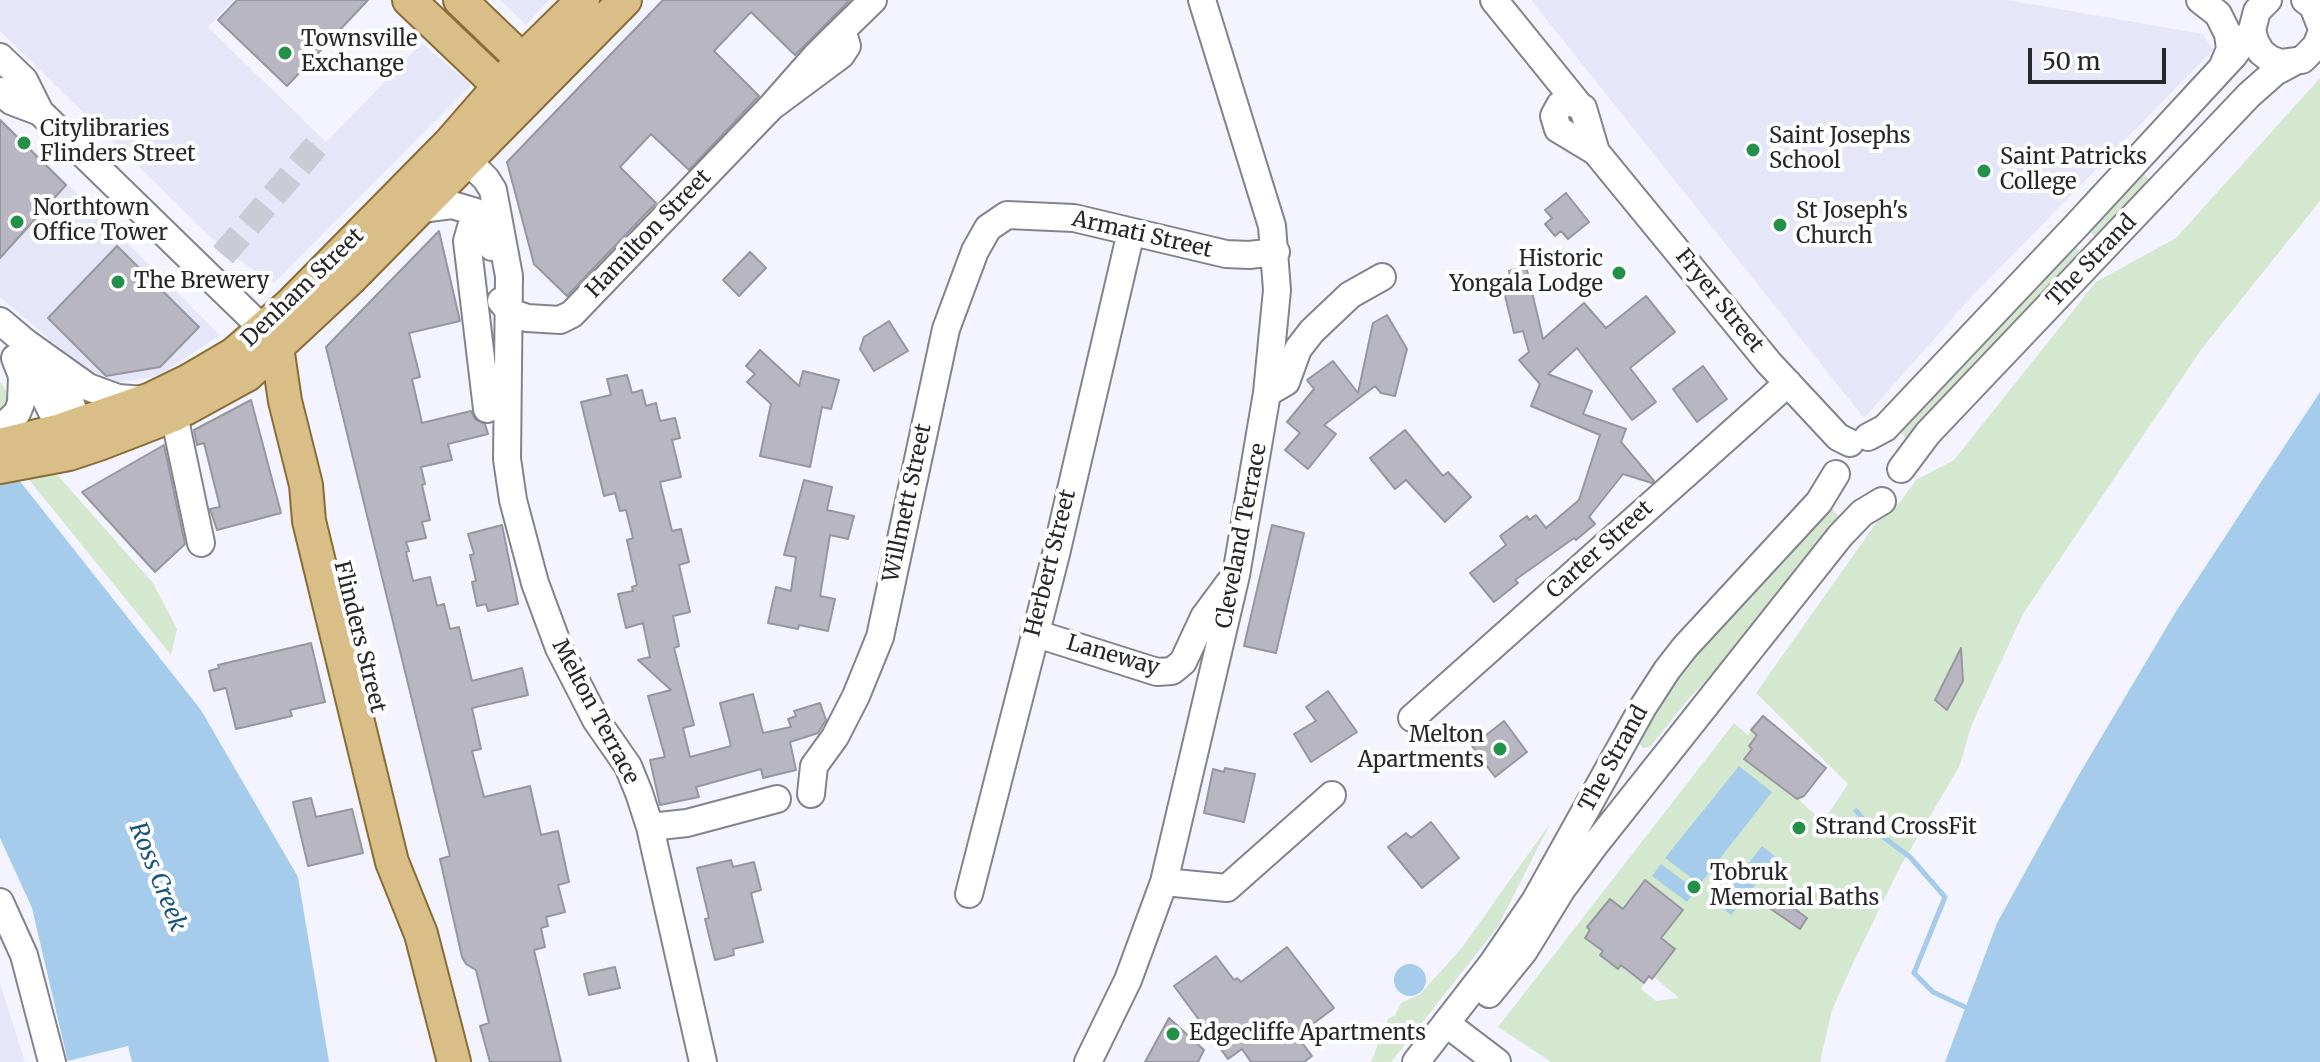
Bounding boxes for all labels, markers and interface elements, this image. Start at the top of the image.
place label: Townsville Exchange [301,27,417,78]
scale bar [2032,32,2170,82]
marker: Townsville Exchange [276,44,294,62]
text: 50 m [2042,46,2101,77]
place label: Citylibraries Flinders Street [40,117,195,168]
place label: Saint Josephs School [1769,124,1911,176]
marker: Citylibraries Flinders Street [15,134,33,152]
marker: Saint Josephs School [1744,141,1762,159]
place label: Saint Patricks College [2000,145,2147,196]
marker: Saint Patricks College [1975,162,1993,180]
street label: Hamilton Street [581,164,717,304]
place label: Northtown Office Tower [33,196,168,248]
place label: St Joseph's Church [1796,199,1908,250]
street label: Armati Street [1069,206,1215,264]
street label: The Strand [2042,210,2142,312]
marker: Northtown Office Tower [8,213,26,231]
marker: St Joseph's Church [1771,216,1789,234]
street label: Denham Street [237,223,369,353]
street label: Fryer Street [1669,244,1769,358]
place label: Historic Yongala Lodge [1449,247,1603,298]
marker: Historic Yongala Lodge [1610,264,1628,282]
place label: The Brewery [134,269,269,295]
marker: The Brewery [109,273,127,291]
street label: Willmett Street [878,421,938,585]
street label: Cleveland Terrace [1211,441,1273,631]
street label: Herbert Street [1020,487,1082,639]
street label: Carter Street [1541,495,1659,605]
street label: Flinders Street [327,558,391,716]
street label: Laneway [1064,630,1162,682]
street label: Melton Terrace [546,635,644,789]
street label: The Strand [1574,701,1654,817]
place label: Melton Apartments [1358,723,1484,774]
marker: Melton Apartments [1491,740,1509,758]
place label: Strand CrossFit [1815,815,1977,841]
water label: Ross Creek [122,818,192,936]
marker: Strand CrossFit [1790,819,1808,837]
place label: Tobruk Memorial Baths [1710,861,1879,912]
marker: Tobruk Memorial Baths [1685,878,1703,896]
place label: Edgecliffe Apartments [1189,1021,1426,1047]
marker: Edgecliffe Apartments [1164,1025,1182,1043]

